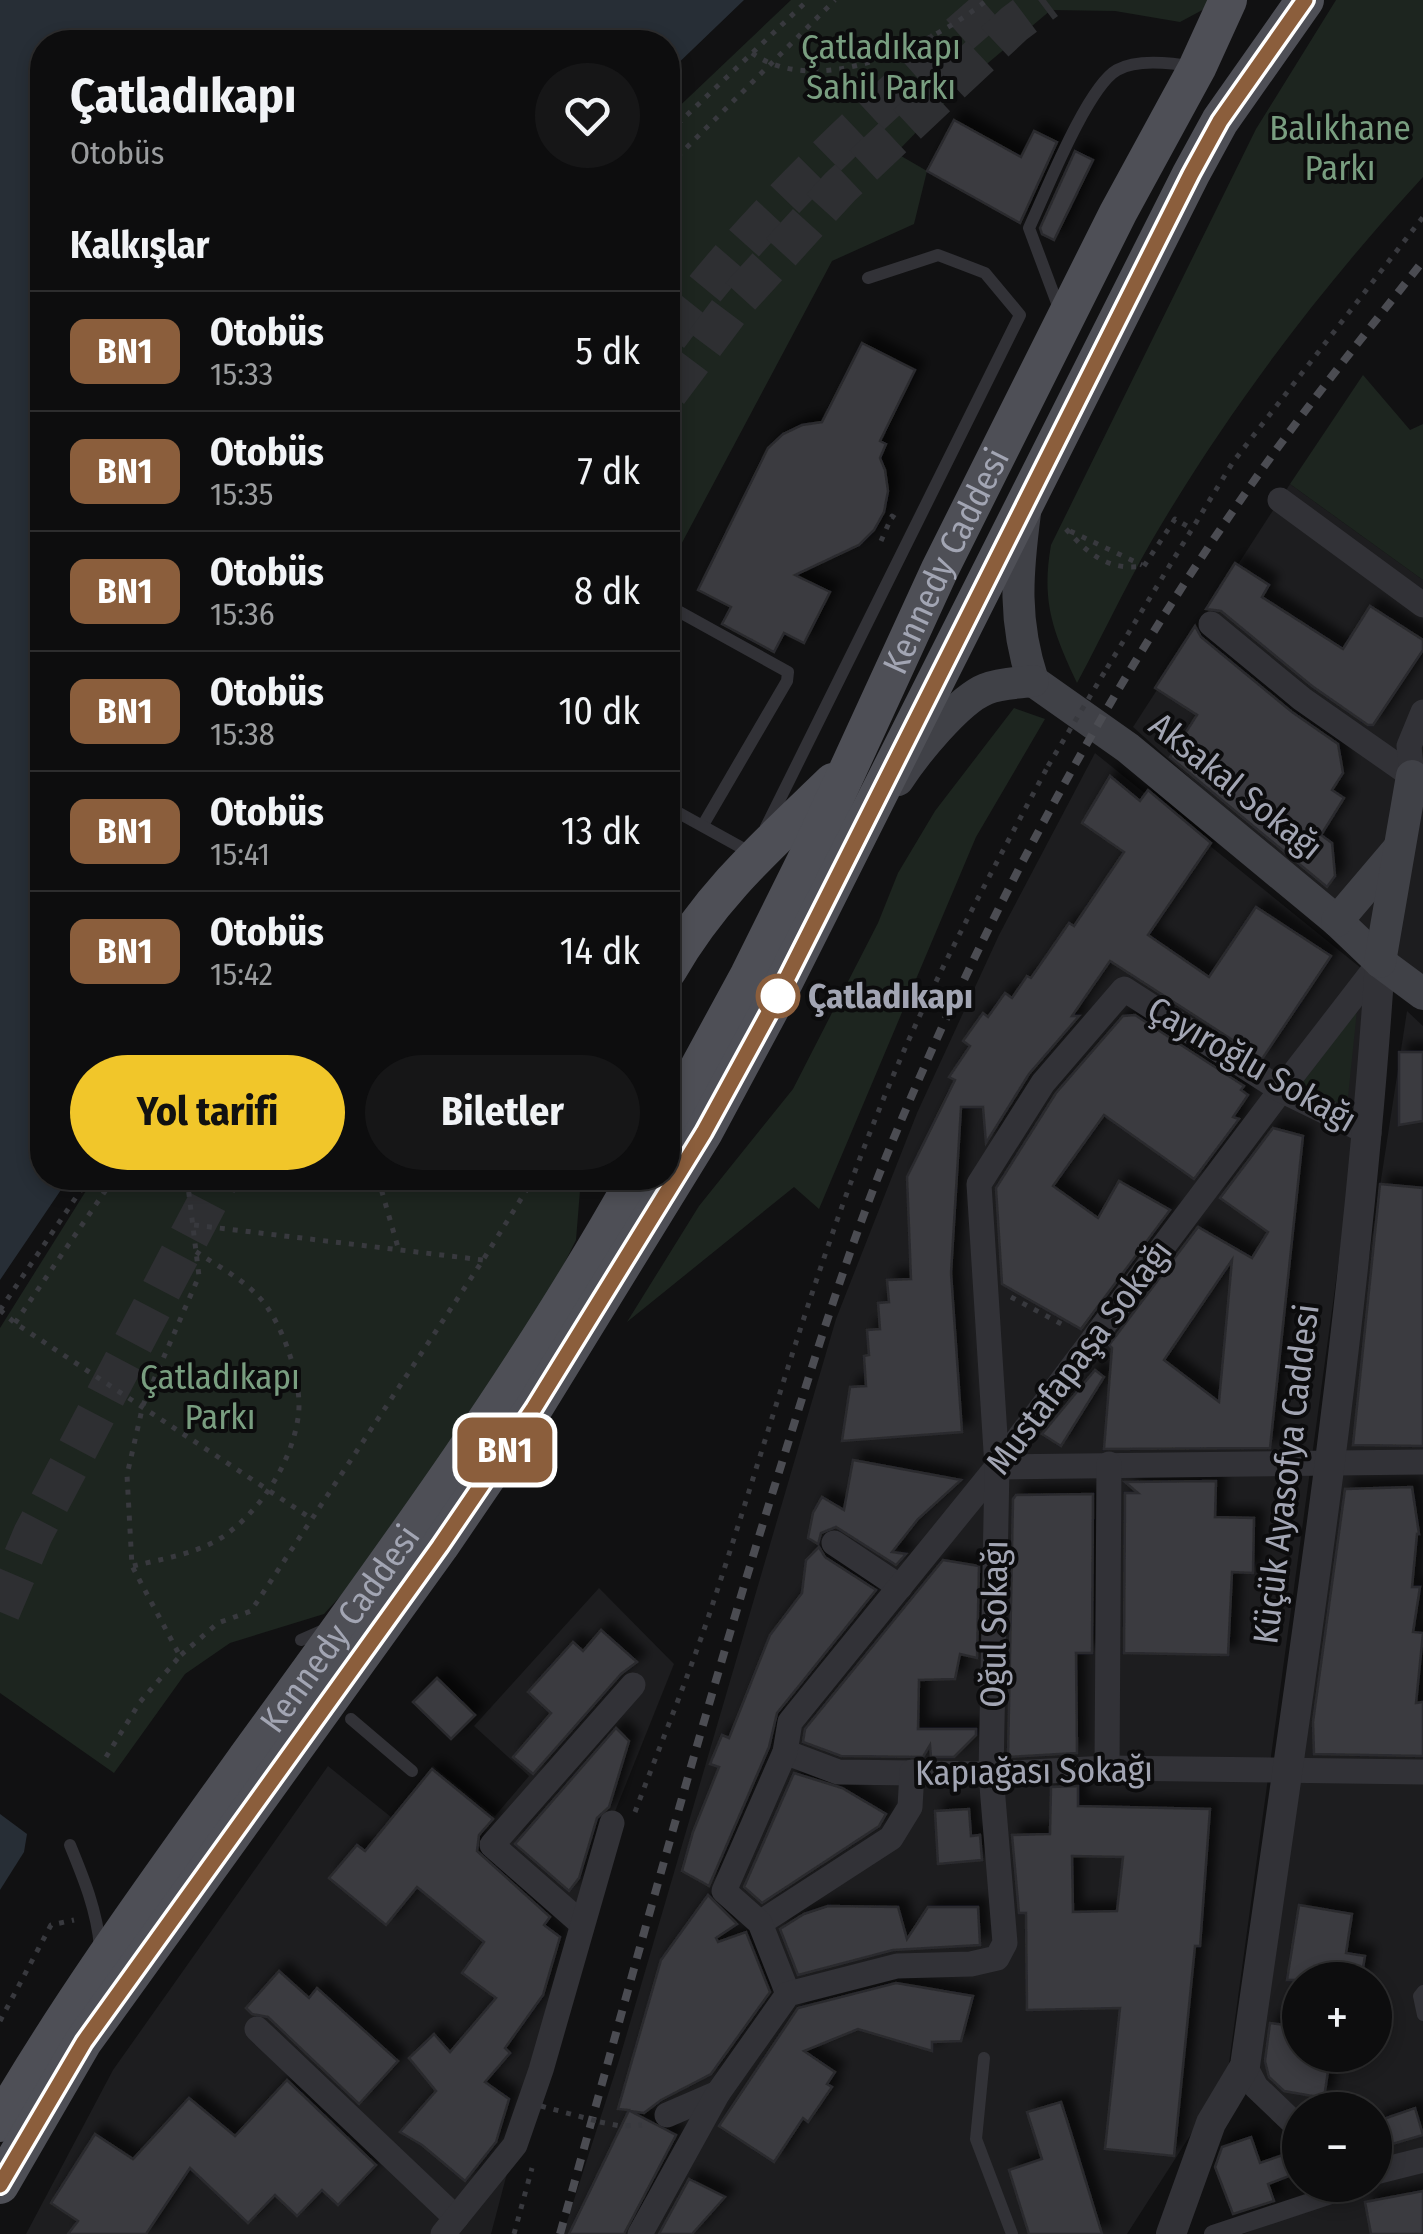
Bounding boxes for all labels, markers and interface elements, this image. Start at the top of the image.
park label: Çatladıkapı Sahil Parkı [801,26,961,108]
button: heart [535,63,640,168]
text: Çatladıkapı [70,67,296,125]
park label: Balıkhane Parkı [1269,107,1411,189]
text: Otobüs [70,134,164,172]
text: Kalkışlar [70,222,209,268]
text: Otobüs [210,309,324,355]
text: 5 dk [576,328,640,374]
text: BN1 [97,330,153,372]
text: 15:33 [210,355,273,393]
text: Otobüs [210,429,324,475]
street label: Kennedy Caddesi [874,441,1018,680]
text: 7 dk [578,448,640,494]
text: BN1 [97,450,153,492]
text: 15:35 [210,475,273,513]
text: Otobüs [210,549,324,595]
text: 8 dk [574,568,640,614]
text: BN1 [97,570,153,612]
text: 15:36 [210,595,275,633]
text: Otobüs [210,669,324,715]
text: 10 dk [558,688,640,734]
text: BN1 [97,690,153,732]
street label: Aksakal Sokağı [1141,704,1331,868]
text: 15:38 [210,715,275,753]
text: Otobüs [210,789,324,835]
text: 13 dk [561,808,640,854]
text: BN1 [97,810,153,852]
text: 15:41 [210,835,270,873]
text: Otobüs [210,909,324,955]
text: 14 dk [560,928,640,974]
text: BN1 [97,930,153,972]
text: 15:42 [210,955,273,993]
marker: Çatladıkapı [757,975,799,1017]
place label: Çatladıkapı [808,975,973,1017]
street label: Çayıroğlu Sokağı [1140,987,1364,1141]
button: Yol tarifi [70,1055,345,1170]
button: Biletler [365,1055,640,1170]
street label: Mustafapaşa Sokağı [977,1232,1181,1482]
street label: Küçük Ayasofya Caddesi [1244,1302,1328,1646]
park label: Çatladıkapı Parkı [140,1356,300,1438]
line badge: BN1 [448,1418,562,1482]
text: BN1 [477,1429,533,1471]
street label: Kennedy Caddesi [251,1517,428,1741]
street label: Oğul Sokağı [972,1540,1016,1708]
street label: Kapıağası Sokağı [915,1748,1153,1794]
map controls [1282,1962,1392,2202]
button: + [1282,1962,1392,2072]
button: − [1282,2092,1392,2202]

